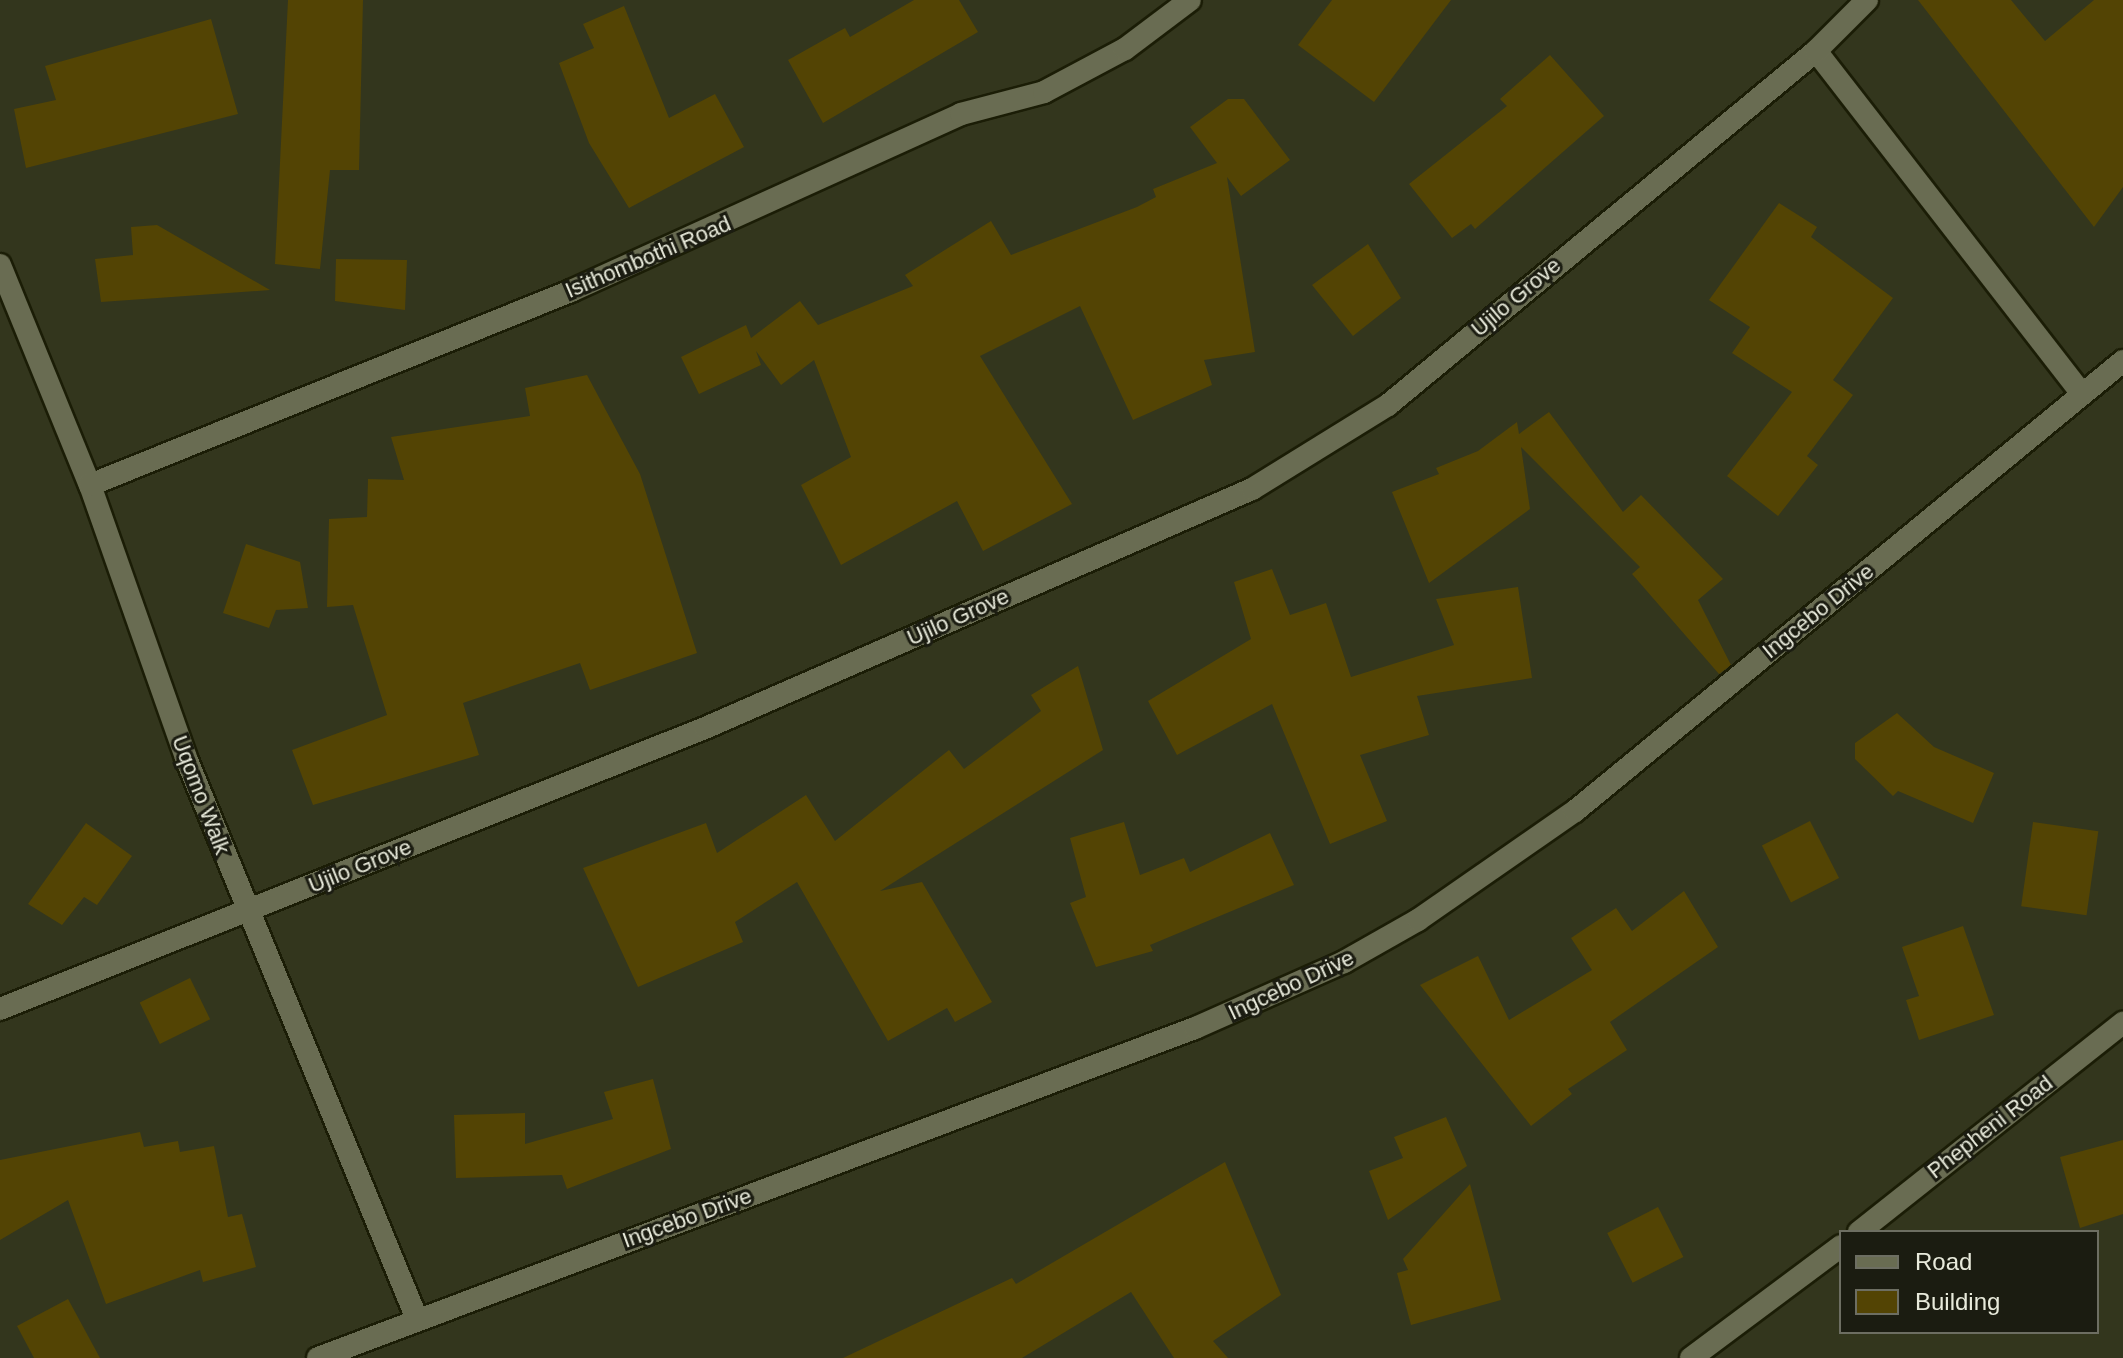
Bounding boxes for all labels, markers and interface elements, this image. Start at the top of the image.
street label: Isithombothi Road [561,210,735,304]
street label: Ujilo Grove [1466,252,1566,342]
street label: Ingcebo Drive [1757,558,1879,664]
street label: Ujilo Grove [903,583,1013,651]
street label: Uqomo Walk [166,732,236,858]
street label: Ujilo Grove [305,833,415,899]
street label: Ingcebo Drive [1224,944,1358,1026]
street label: Phepheni Road [1922,1070,2058,1184]
street label: Ingcebo Drive [619,1182,755,1254]
legend [1839,1230,2099,1334]
text: Road [1915,1248,1972,1275]
text: Building [1915,1288,2000,1315]

